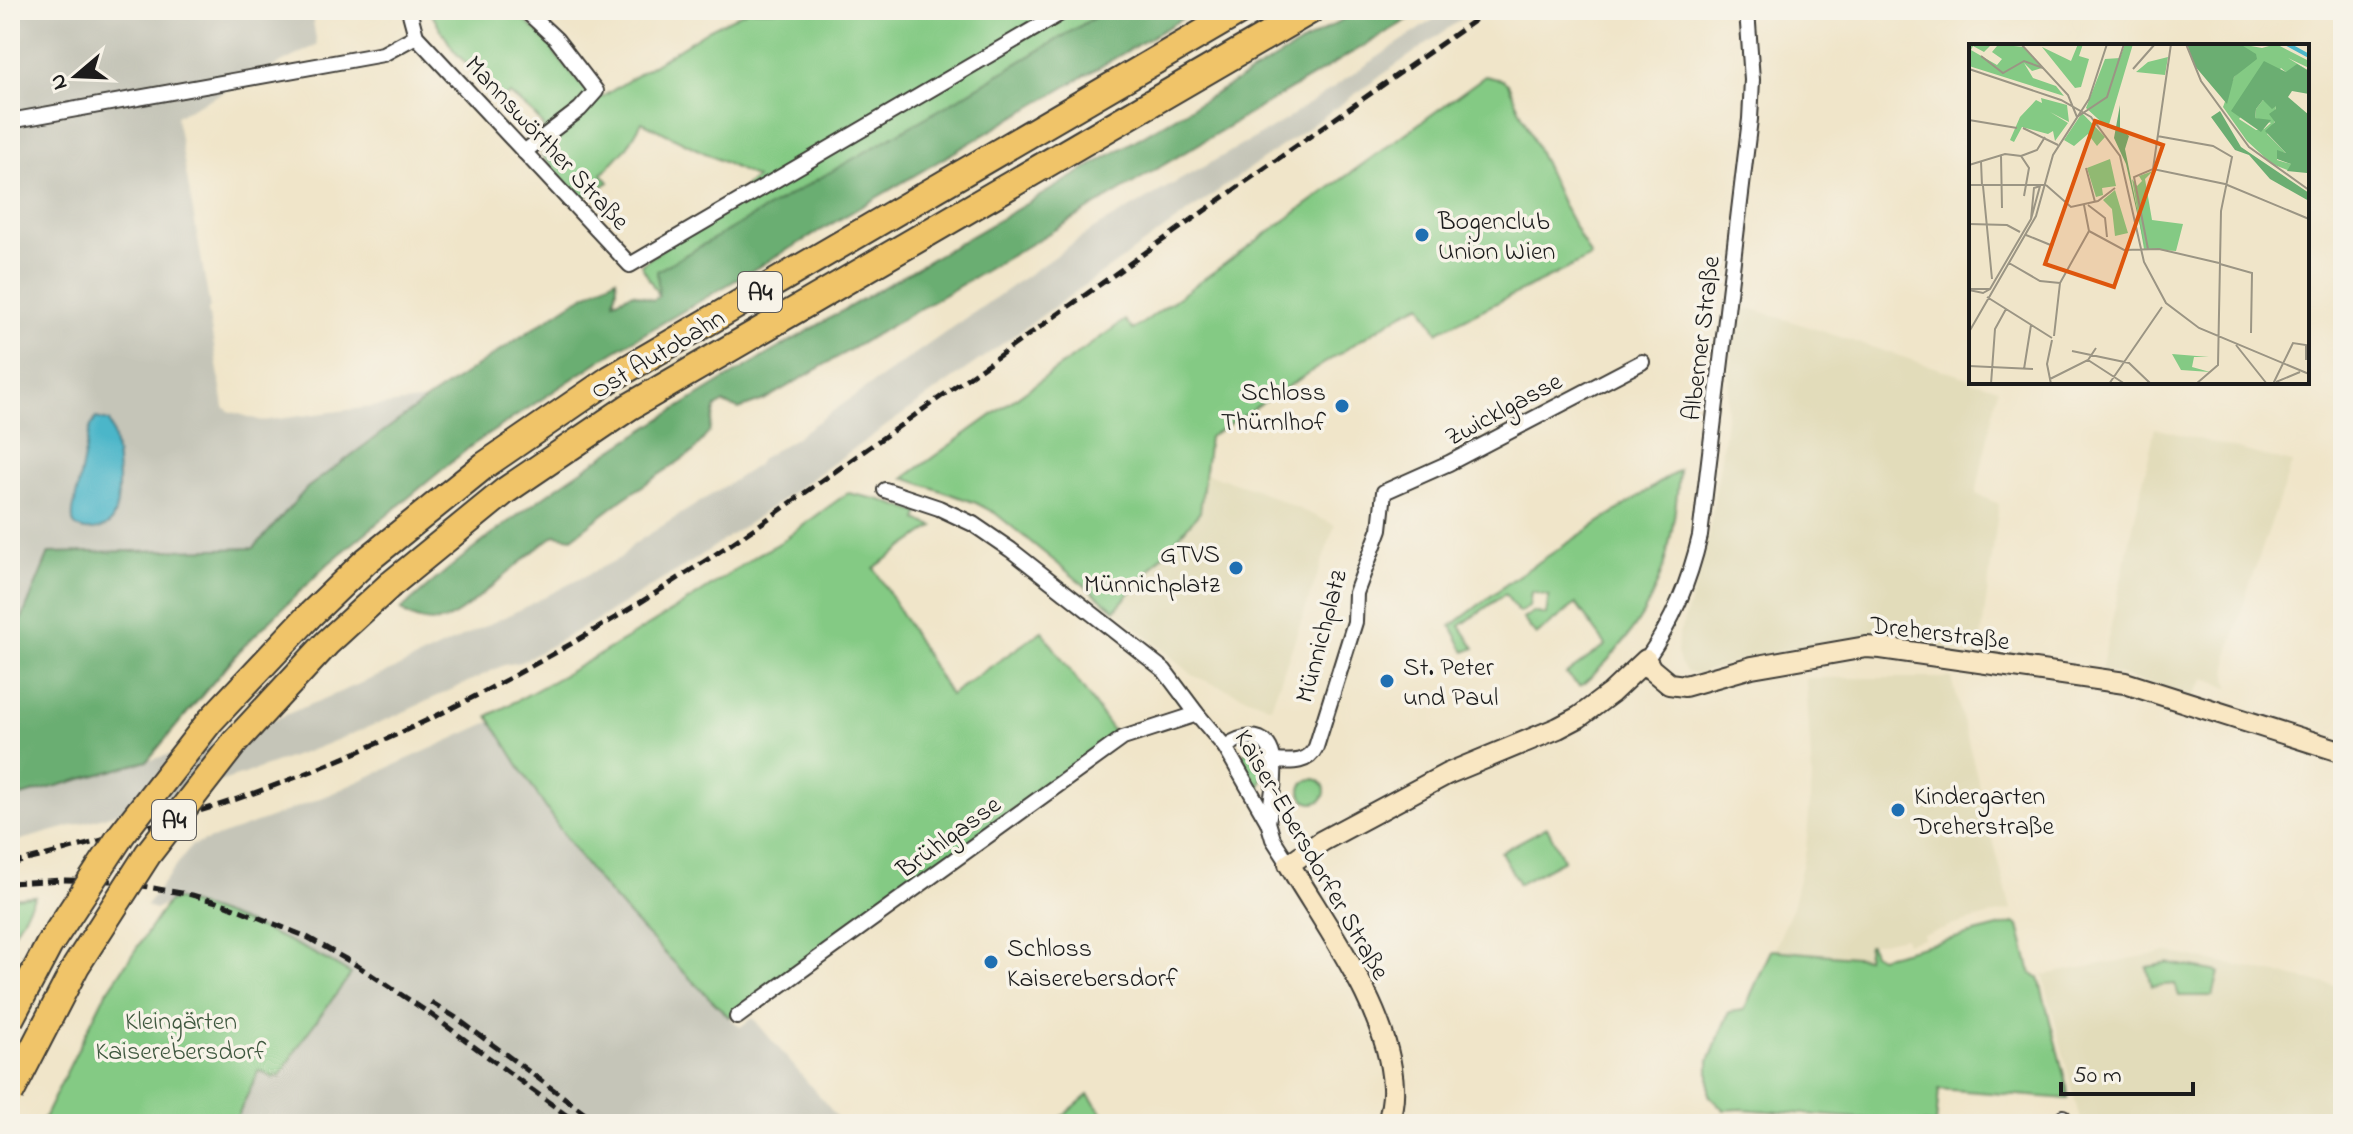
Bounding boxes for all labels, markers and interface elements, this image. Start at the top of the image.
north arrow [36,36,116,116]
inset map [1969,44,2309,384]
street label: Mannswörther Straße [454,48,637,240]
text: N [42,69,77,94]
place label: Bogenclub Union Wien [1437,204,1555,272]
marker: Bogenclub Union Wien [1413,226,1431,244]
street label: Alberner Straße [1674,254,1732,423]
road number: A4 [738,272,782,312]
street label: Ost Autobahn [584,300,733,411]
street label: Zwicklgasse [1439,364,1570,457]
place label: Schloss Thürnlhof [1221,375,1327,443]
marker: Schloss Thürnlhof [1333,397,1351,415]
place label: GTVS Münnichplatz [1084,537,1220,605]
marker: GTVS Münnichplatz [1227,559,1245,577]
street label: Münnichplatz [1287,566,1359,707]
street label: Dreherstraße [1867,607,2012,662]
place label: St. Peter und Paul [1403,650,1498,718]
marker: St. Peter und Paul [1378,672,1396,690]
street label: Kaiser-Ebersdorfer Straße [1223,723,1398,988]
place label: Kindergarten Dreherstraße [1913,779,2055,847]
street label: Brühlgasse [889,787,1010,890]
road number: A4 [152,800,196,840]
marker: Kindergarten Dreherstraße [1889,801,1907,819]
place label: Schloss Kaiserebersdorf [1007,931,1179,999]
marker: Schloss Kaiserebersdorf [982,953,1000,971]
park label: Kleingärten Kaiserebersdorf [96,1004,267,1072]
scale bar [2061,1046,2193,1096]
text: 50 m [2073,1059,2122,1094]

